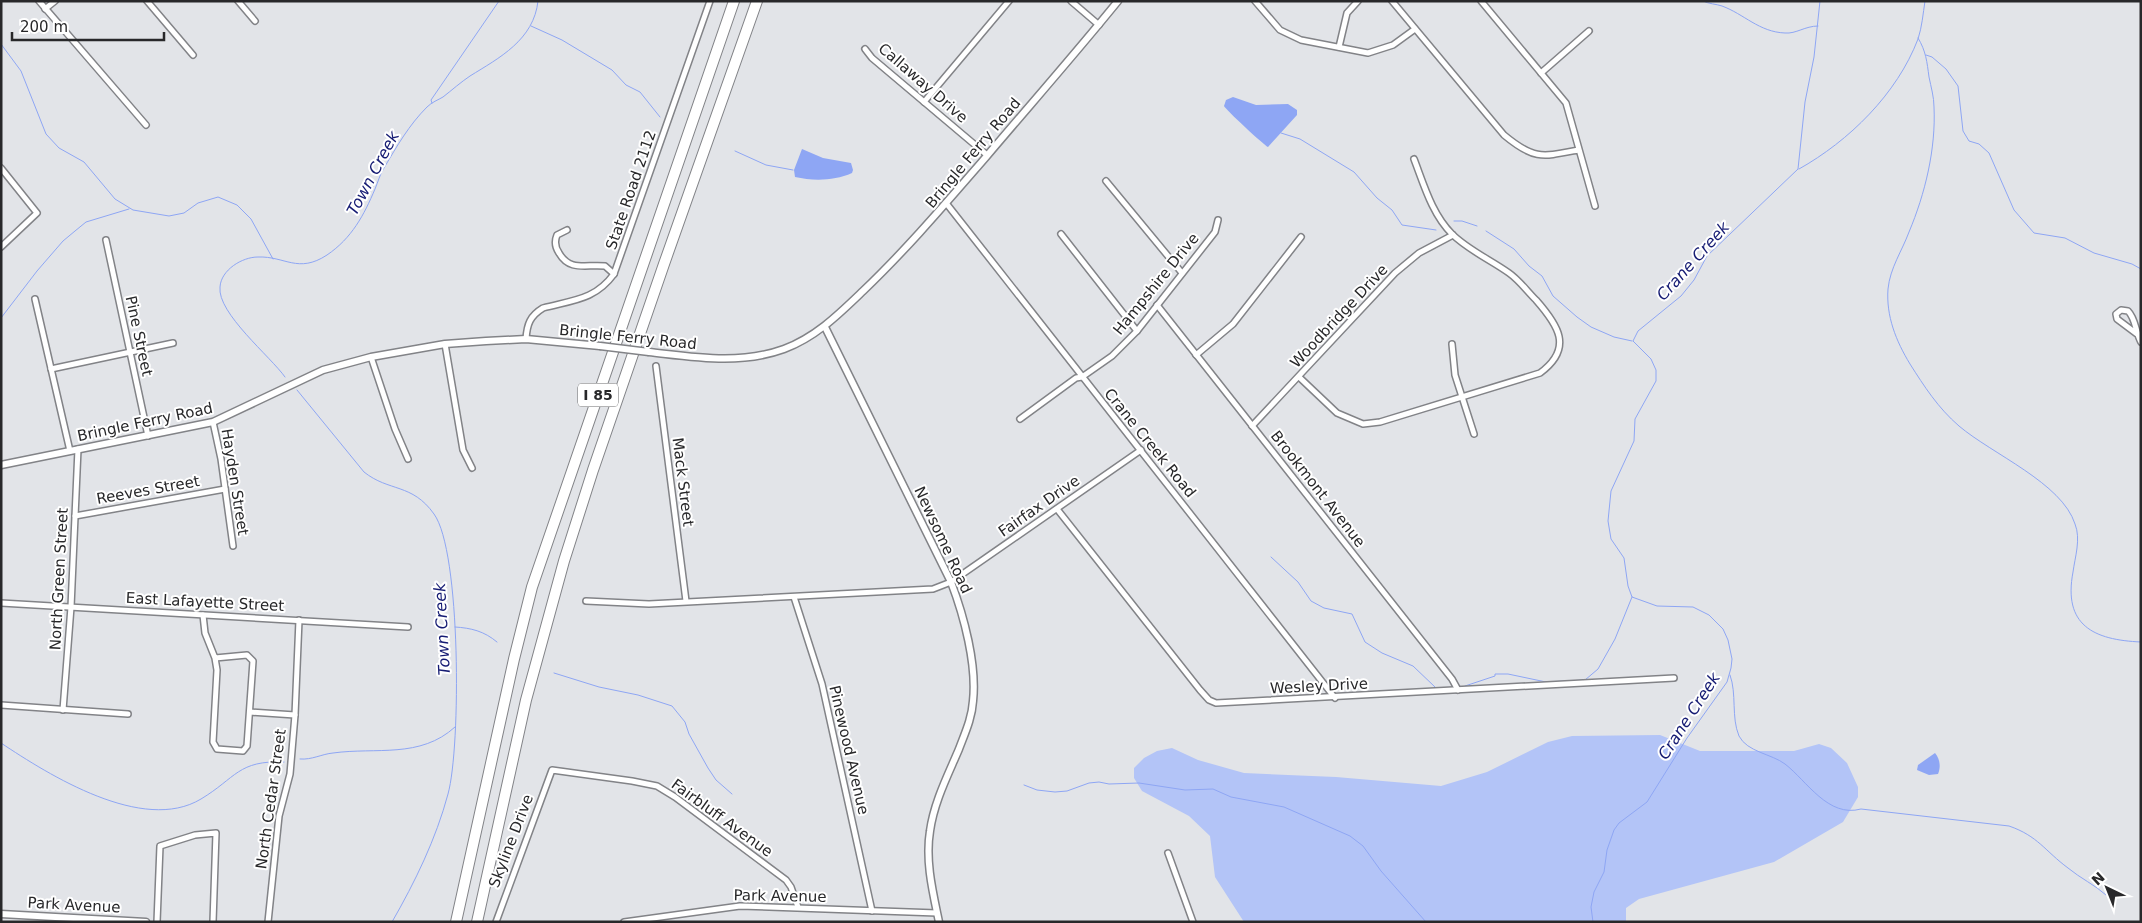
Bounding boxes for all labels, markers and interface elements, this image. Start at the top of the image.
scale bar [12,10,165,42]
text: 200 m [20,18,68,36]
street label: Callaway Drive [875,39,971,127]
street label: Bringle Ferry Road [922,94,1024,212]
water label: Town Creek [343,127,403,218]
street label: State Road 2112 [602,128,660,252]
water label: Crane Creek [1653,217,1734,304]
street label: Hampshire Drive [1109,229,1203,339]
street label: Woodbridge Drive [1286,261,1392,371]
street label: Pine Street [122,294,156,378]
street label: Bringle Ferry Road [558,321,698,353]
road number: I 85 [578,384,618,406]
street label: Crane Creek Road [1100,385,1200,501]
street label: Bringle Ferry Road [76,399,214,445]
street label: Hayden Street [218,427,252,537]
street label: Brookmont Avenue [1267,427,1369,551]
street label: Mack Street [669,437,697,528]
street label: Fairfax Drive [995,471,1083,541]
street label: Reeves Street [95,472,201,508]
street label: Newsome Road [910,484,976,596]
street label: North Green Street [46,507,72,651]
water label: Town Creek [430,582,454,676]
street label: East Lafayette Street [125,589,285,615]
water label: Crane Creek [1654,669,1724,763]
street label: Wesley Drive [1270,674,1368,698]
street label: Pinewood Avenue [825,684,873,816]
street label: North Cedar Street [252,727,290,870]
street label: Fairbluff Avenue [668,775,776,861]
street label: Skyline Drive [485,792,537,890]
north arrow [2082,863,2132,913]
text: N [2088,869,2108,888]
street label: Park Avenue [733,886,827,906]
street label: Park Avenue [27,894,121,916]

